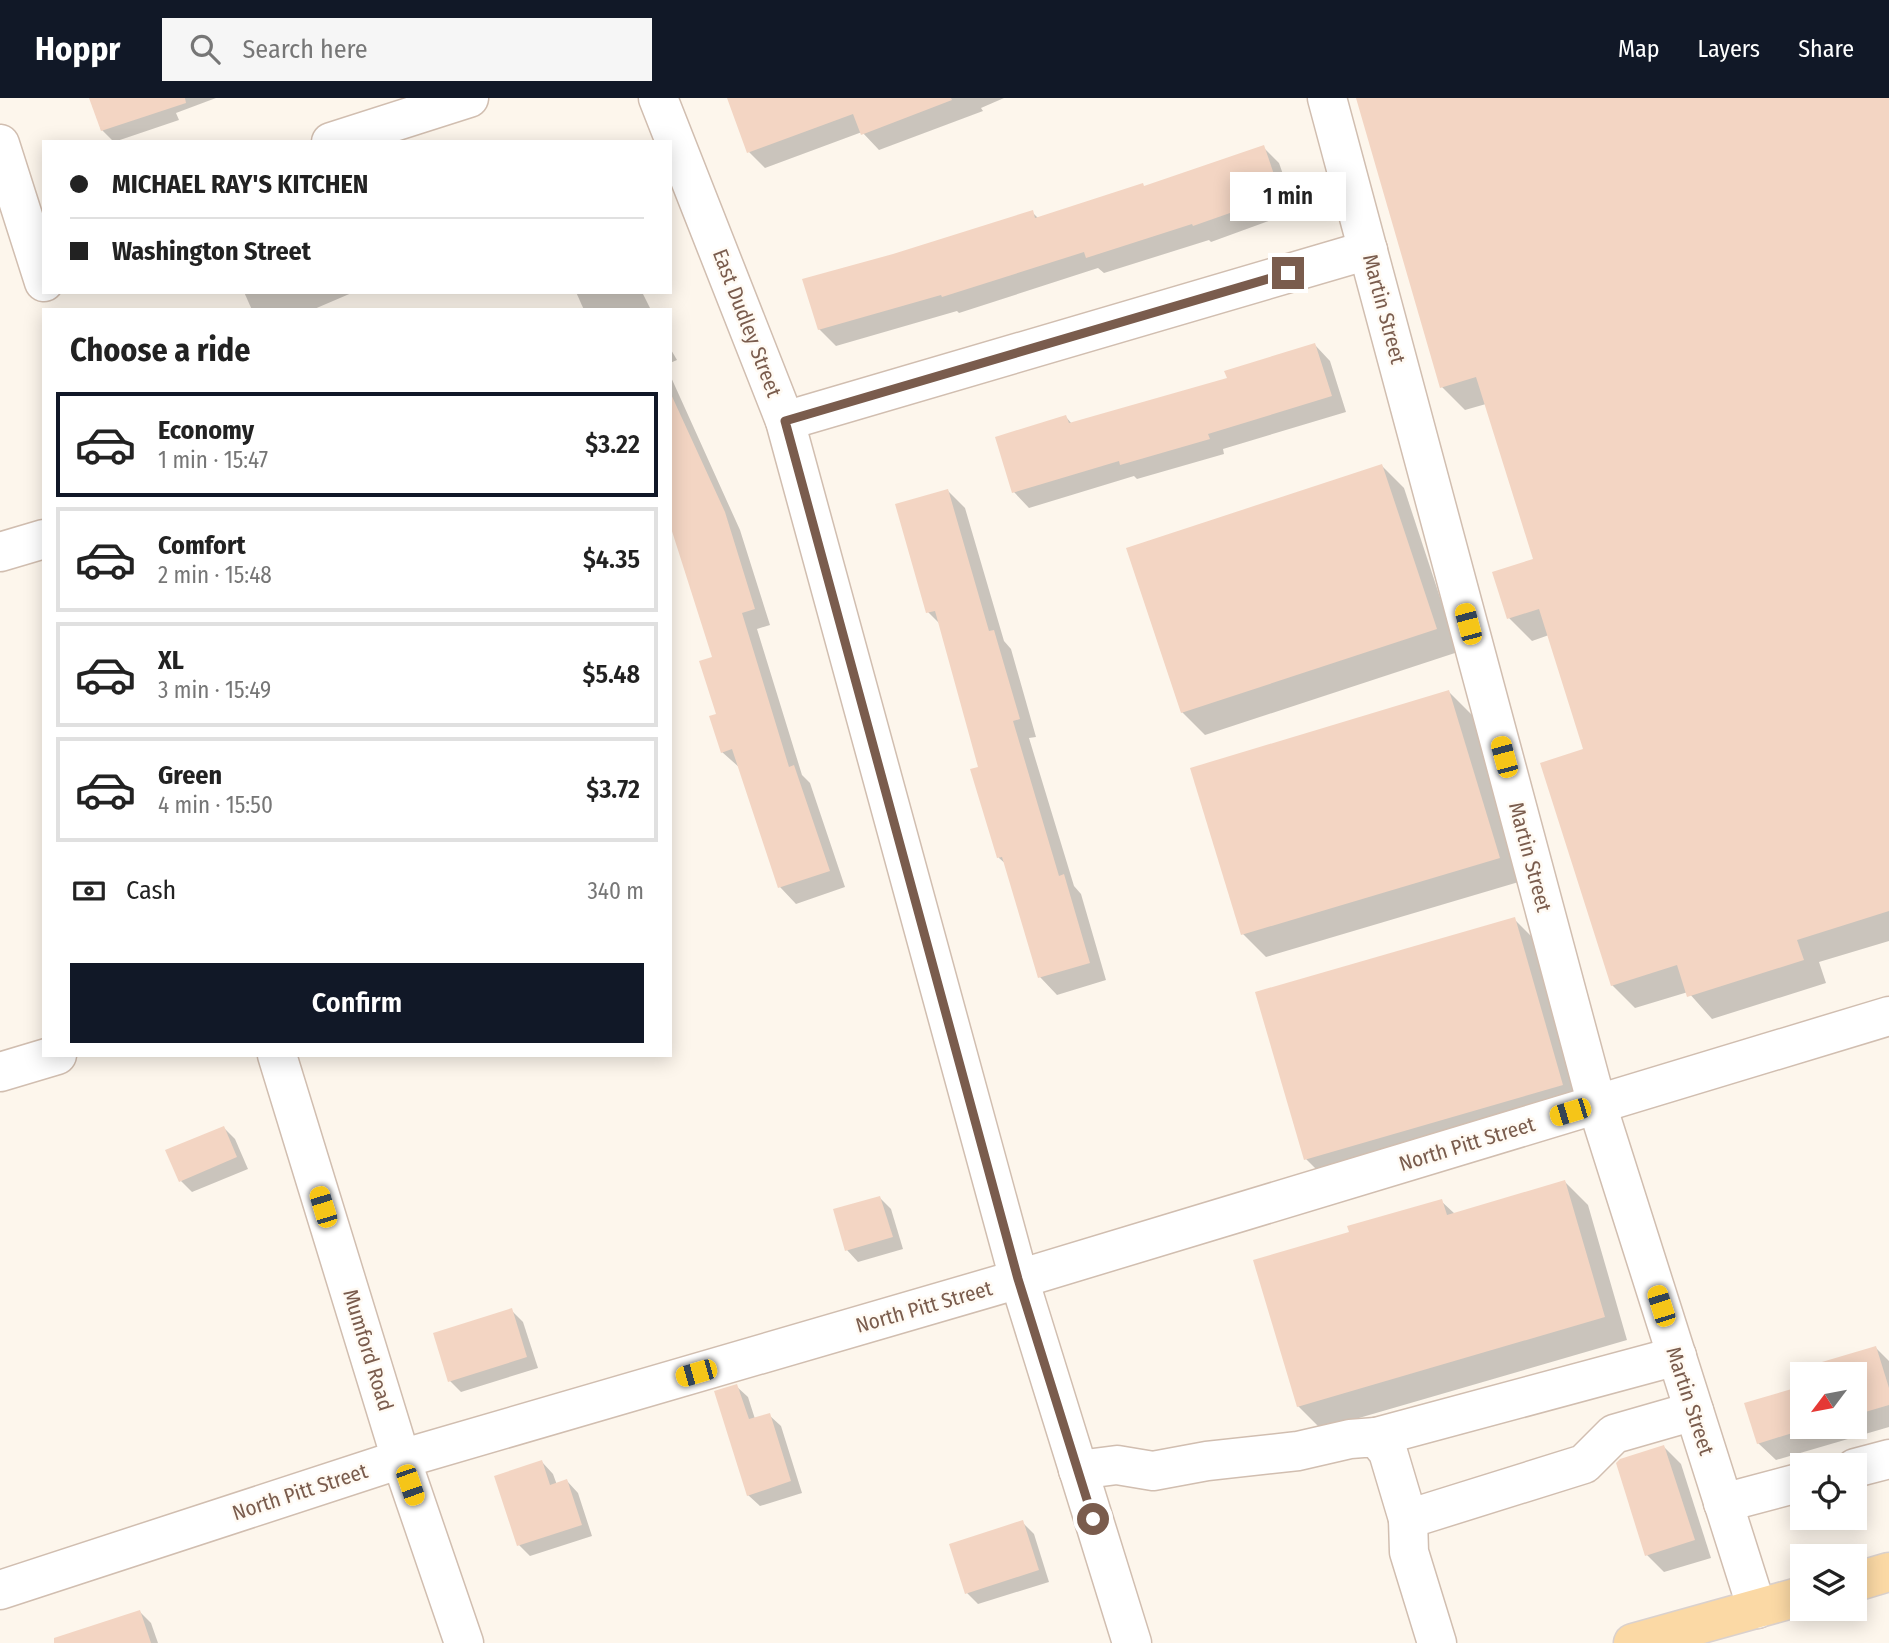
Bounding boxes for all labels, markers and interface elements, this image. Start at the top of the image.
search box [162,18,652,81]
text: Hoppr [35,29,120,69]
icon: search [186,30,224,68]
text: Search here [242,34,368,65]
text: Map [1618,35,1660,63]
text: Layers [1698,35,1760,63]
text: Share [1798,35,1854,63]
text: MICHAEL RAY'S KITCHEN [112,169,368,200]
callout: 1 min [1230,172,1346,220]
text: 1 min [1263,182,1313,210]
text: Washington Street [112,236,311,267]
street label: East Dudley Street [707,245,787,401]
street label: Martin Street [1357,251,1411,367]
route end [1272,257,1304,289]
text: Choose a ride [70,331,251,369]
icon: car [74,413,137,476]
text: Economy [158,415,254,446]
text: $3.22 [585,429,640,460]
text: 1 min · 15:47 [158,446,268,474]
icon: car [74,528,137,591]
text: Comfort [158,530,246,561]
text: $4.35 [583,544,640,575]
text: 2 min · 15:48 [158,561,272,589]
car [1453,601,1484,647]
icon: car [74,643,137,706]
text: XL [158,645,184,676]
text: $5.48 [583,659,640,690]
text: 3 min · 15:49 [158,676,271,704]
car [1489,734,1520,780]
icon: car [74,758,137,821]
text: Green [158,760,222,791]
text: $3.72 [586,774,640,805]
text: 4 min · 15:50 [158,791,273,819]
street label: Martin Street [1503,799,1557,915]
icon: cash [70,872,108,910]
text: Cash [126,875,176,906]
text: 340 m [588,877,644,905]
button: Confirm [70,963,644,1043]
car [1547,1096,1594,1128]
street label: North Pitt Street [1396,1111,1538,1177]
car [307,1184,340,1230]
street label: North Pitt Street [853,1275,995,1339]
car [1645,1283,1678,1329]
street label: Mumford Road [337,1286,399,1414]
street label: Martin Street [1660,1344,1720,1459]
car [673,1357,720,1389]
north arrow [1790,1362,1867,1438]
map controls [1790,1362,1867,1621]
button: locate [1790,1453,1867,1530]
street label: North Pitt Street [229,1458,371,1526]
car [394,1462,427,1508]
route start [1077,1503,1109,1535]
button: layers [1790,1544,1867,1621]

